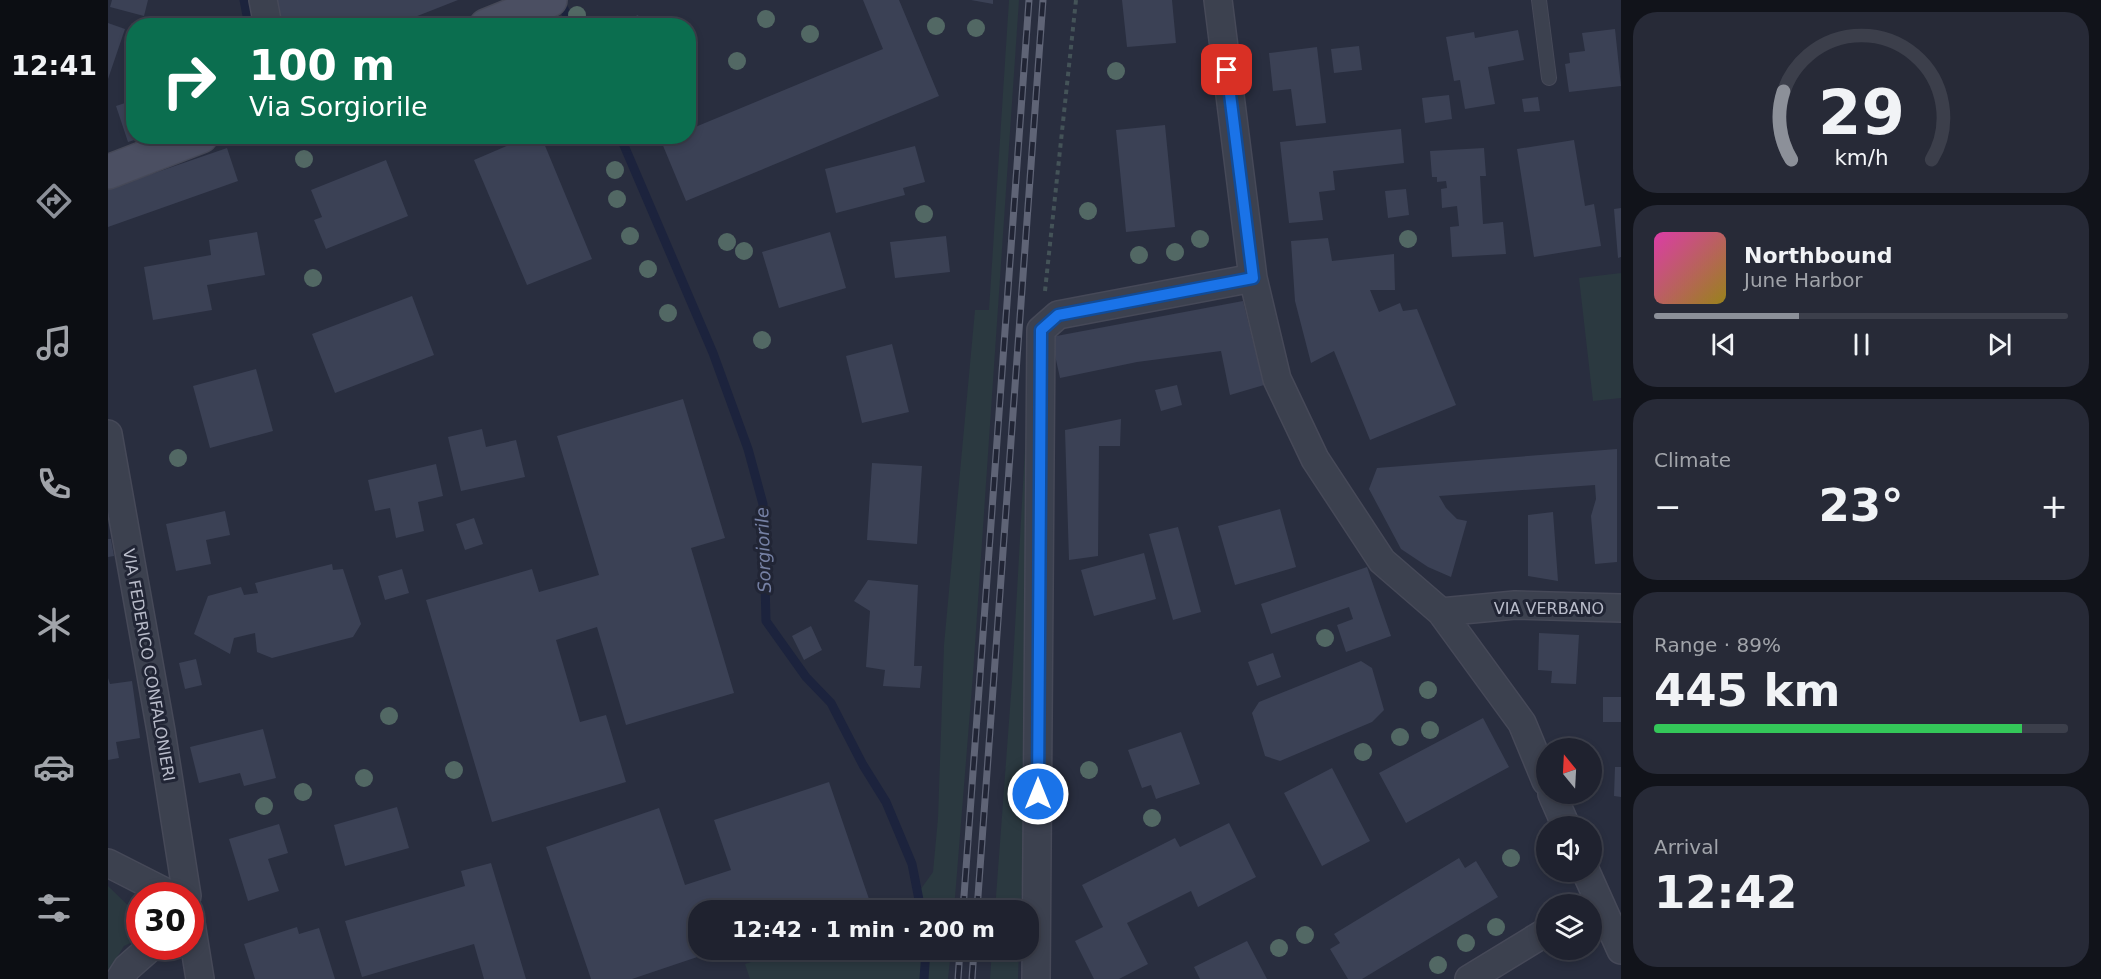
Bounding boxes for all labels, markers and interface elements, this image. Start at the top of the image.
text: 100 m [249,41,395,90]
icon: right [150,42,228,120]
pin [1201,44,1252,95]
text: 12:41 [11,50,97,81]
icon: arrive [1210,53,1243,86]
text: 29 [1818,76,1904,149]
text: Via Sorgiorile [249,91,428,122]
text: km/h [1834,145,1888,170]
icon: directions [33,180,75,222]
text: Northbound [1744,243,1893,268]
text: June Harbor [1744,268,1863,292]
icon: music [33,322,75,364]
icon: previous [1707,328,1740,361]
icon: pause [1845,328,1878,361]
icon: next [1983,328,2016,361]
text: Climate [1654,448,1731,472]
icon: phone [33,463,75,505]
text: 23° [1818,479,1904,532]
text: − [1654,487,1682,526]
text: + [2040,487,2068,526]
water label: Sorgiorile [751,507,775,593]
street label: VIA FEDERICO CONFALONIERI [119,547,179,783]
street label: VIA VERBANO [1494,599,1604,618]
icon: climate [33,604,75,646]
text: Range · 89% [1654,633,1781,657]
text: 445 km [1654,664,1840,717]
north arrow [1536,738,1602,804]
map controls [1536,738,1602,960]
icon: car [33,746,75,788]
position arrow [1006,762,1070,826]
button: sound [1536,816,1602,882]
text: Arrival [1654,835,1719,859]
text: 12:42 [1654,866,1797,919]
speed limit sign: 30 [126,882,204,960]
icon: filters [33,887,75,929]
button: layers [1536,894,1602,960]
text: 12:42 · 1 min · 200 m [732,917,995,942]

